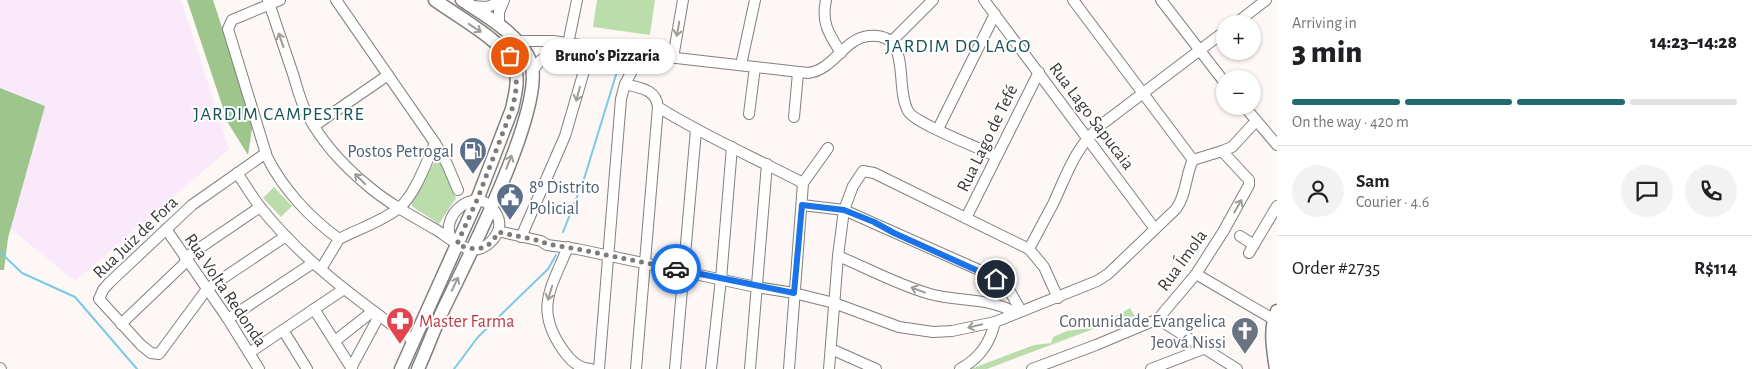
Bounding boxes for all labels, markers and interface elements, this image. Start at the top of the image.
map controls [1216,15,1261,115]
button: + [1216,15,1261,60]
text: Arriving in [1292,15,1357,31]
one-way arrow [673,20,682,36]
one-way arrow [468,23,482,33]
one-way arrow [276,33,286,49]
text: 14:23–14:28 [1650,33,1737,52]
pin [489,35,531,77]
text: 3 min [1292,36,1362,68]
district label: JARDIM DO LAGO [885,37,1031,56]
callout: Bruno's Pizzaria [540,38,675,74]
icon: bag [496,42,524,70]
text: Bruno's Pizzaria [555,48,660,64]
street label: Rua Lago Sapucaia [1045,60,1137,174]
button: − [1216,70,1261,115]
street label: Rua Lago de Tefé [954,82,1022,195]
one-way arrow [573,86,582,102]
district label: JARDIM CAMPESTRE [193,105,365,124]
text: On the way · 420 m [1292,114,1409,130]
fuel station icon: Postos Petrogal [458,136,488,175]
place label: Postos Petrogal [347,143,454,161]
one-way arrow [505,155,514,170]
button: person [1292,165,1344,217]
button: chat [1621,165,1673,217]
button: phone [1685,165,1737,217]
text: Sam [1356,172,1390,191]
one-way arrow [354,173,367,185]
place label: 8º Distrito Policial [529,179,600,218]
public building icon: 8º Distrito Policial [495,182,525,221]
street label: Rua Juiz de Fora [90,193,181,282]
text: Courier · 4.6 [1356,194,1429,210]
one-way arrow [1233,200,1243,214]
street label: Rua Ímola [1152,225,1211,294]
street label: Rua Volta Redonda [181,231,270,350]
courier [651,244,701,294]
icon: car [662,255,690,283]
pin [975,258,1017,300]
text: Order #2735 [1292,259,1380,278]
text: R$114 [1694,259,1737,278]
icon: home [982,265,1010,293]
one-way arrow [451,277,461,292]
one-way arrow [545,284,555,300]
one-way arrow [910,284,925,293]
pharmacy icon: Master Farma [385,306,415,345]
place label: Master Farma [419,313,515,331]
place label: Comunidade Evangelica Jeová Nissi [1059,313,1226,352]
church icon: Comunidade Evangelica Jeová Nissi [1230,316,1260,355]
one-way arrow [968,322,984,331]

